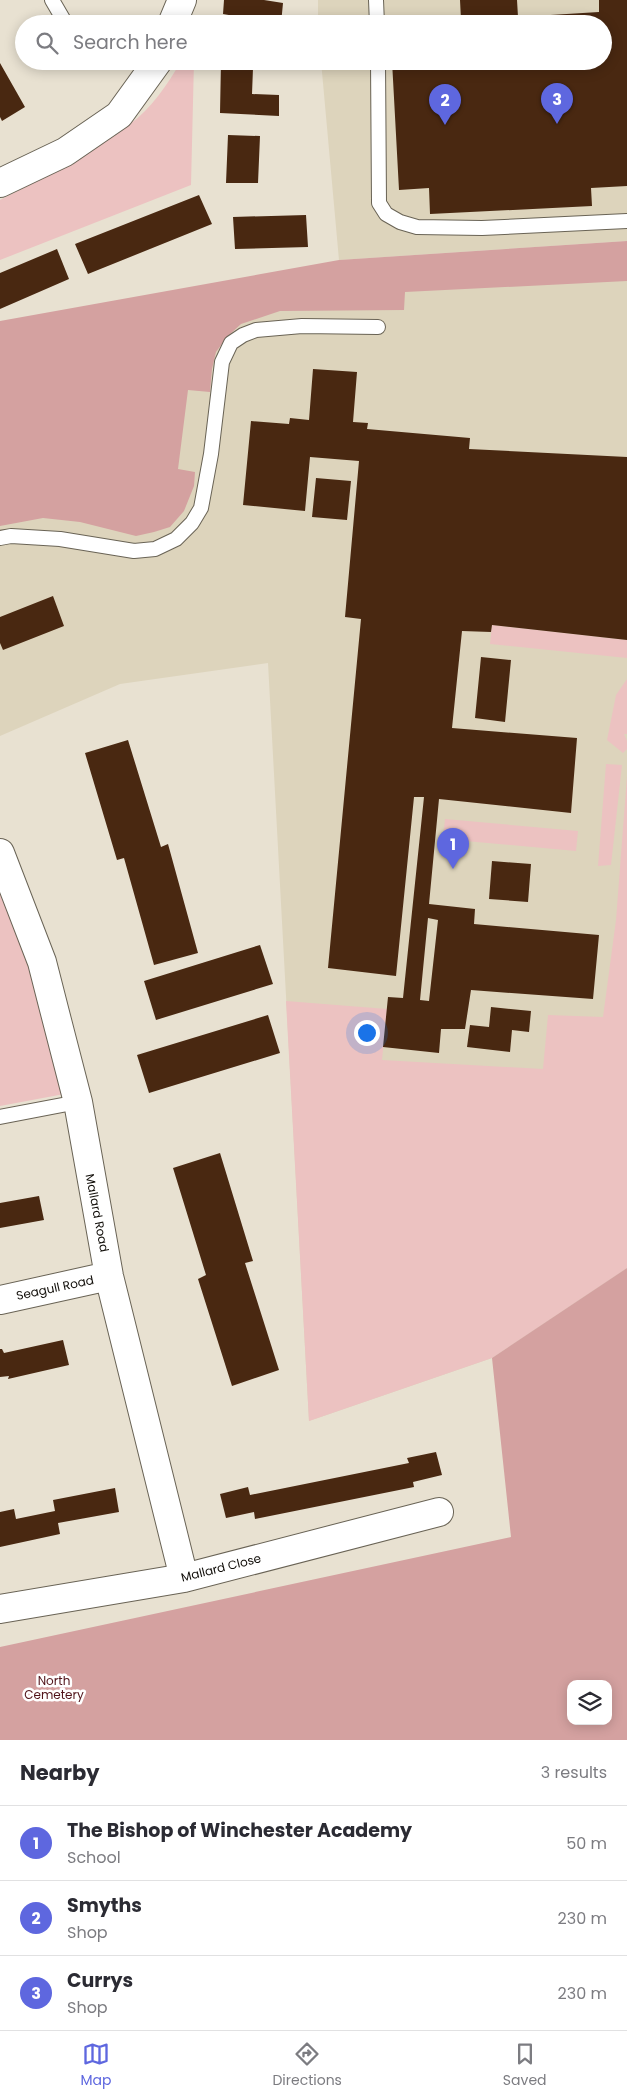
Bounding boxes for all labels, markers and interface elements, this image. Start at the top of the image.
search box [15,15,612,70]
icon: search [33,29,61,57]
text: Search here [73,29,187,56]
pin: 3 [541,83,573,124]
pin: 2 [429,84,461,125]
pin: 1 [437,828,469,869]
your location [354,1020,380,1046]
street label: Mallard Road [82,1172,113,1254]
street label: Seagull Road [15,1271,95,1304]
street label: Mallard Close [179,1549,263,1586]
park label: North Cemetery [24,1672,84,1703]
map controls [567,1680,612,1725]
button: layers [567,1680,612,1725]
text: Nearby [20,1758,100,1787]
text: 3 results [541,1761,607,1784]
text: The Bishop of Winchester Academy [67,1817,412,1844]
text: 1 [33,1832,39,1855]
text: 50 m [566,1832,607,1855]
text: School [67,1846,121,1869]
text: Smyths [67,1892,142,1919]
text: 2 [31,1907,41,1930]
text: 230 m [558,1907,607,1930]
text: Shop [67,1921,108,1944]
text: Currys [67,1967,133,1994]
text: 3 [31,1982,41,2005]
text: 230 m [558,1982,607,2005]
text: Shop [67,1996,108,2019]
tab: Map [80,2040,111,2091]
tab: Directions [272,2040,342,2091]
tab: Saved [503,2040,547,2091]

